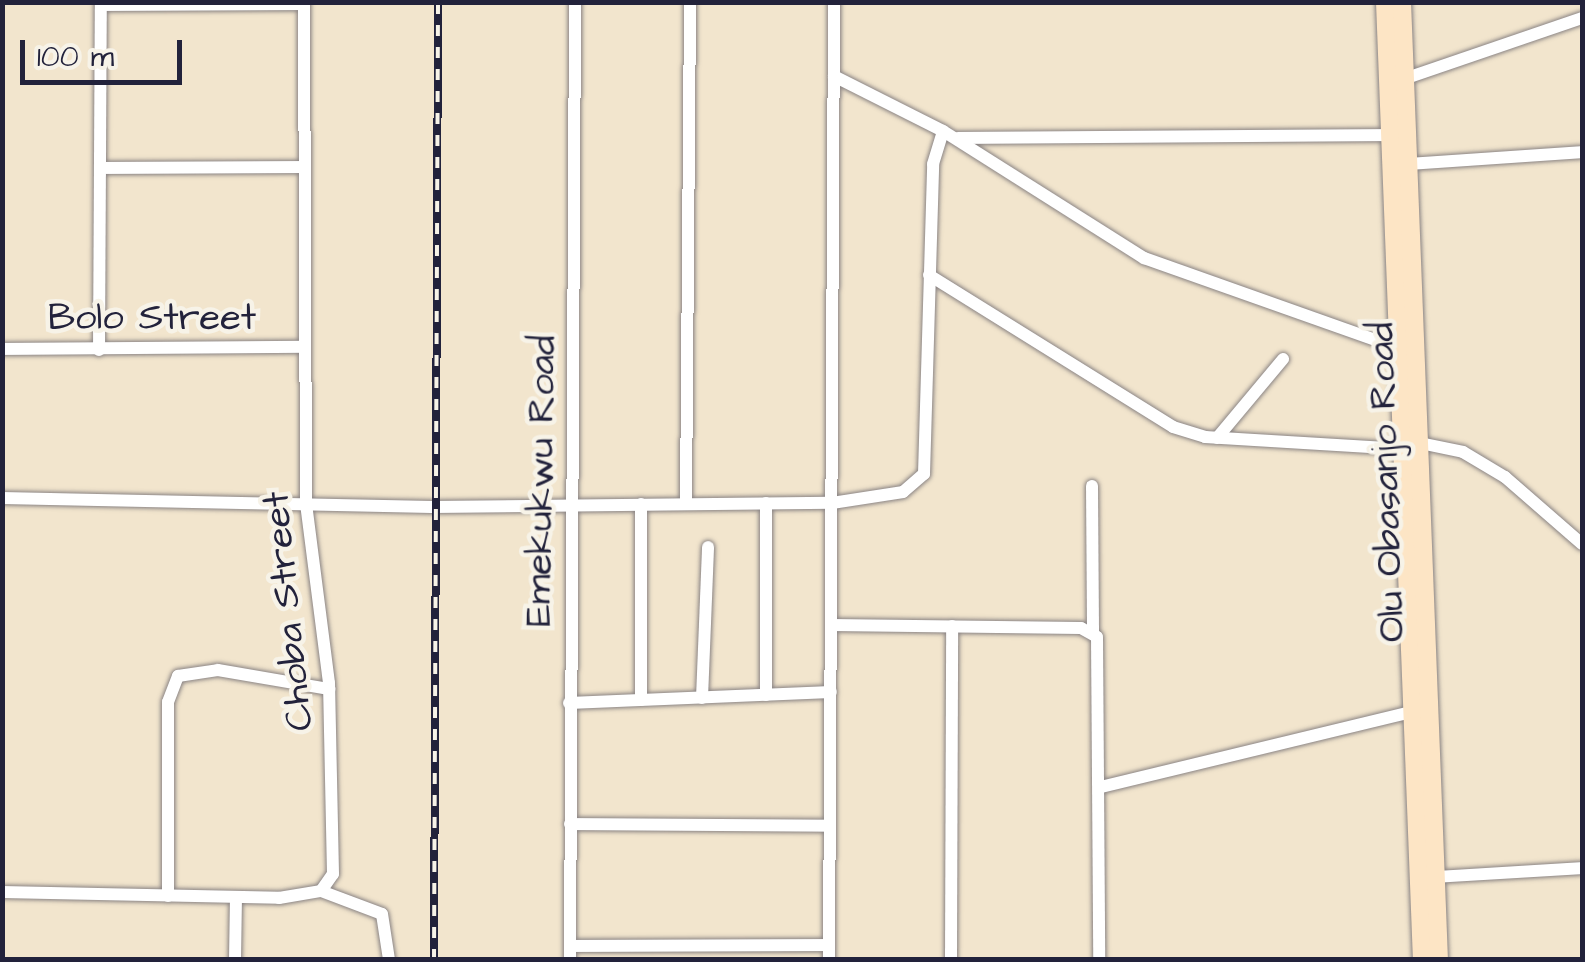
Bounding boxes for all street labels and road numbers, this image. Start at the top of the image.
street label: Bolo Street [48,296,256,342]
street label: Olu Obasanjo Road [1360,321,1416,643]
street label: Emekukwu Road [517,335,567,627]
street label: Choba Street [254,489,324,733]

